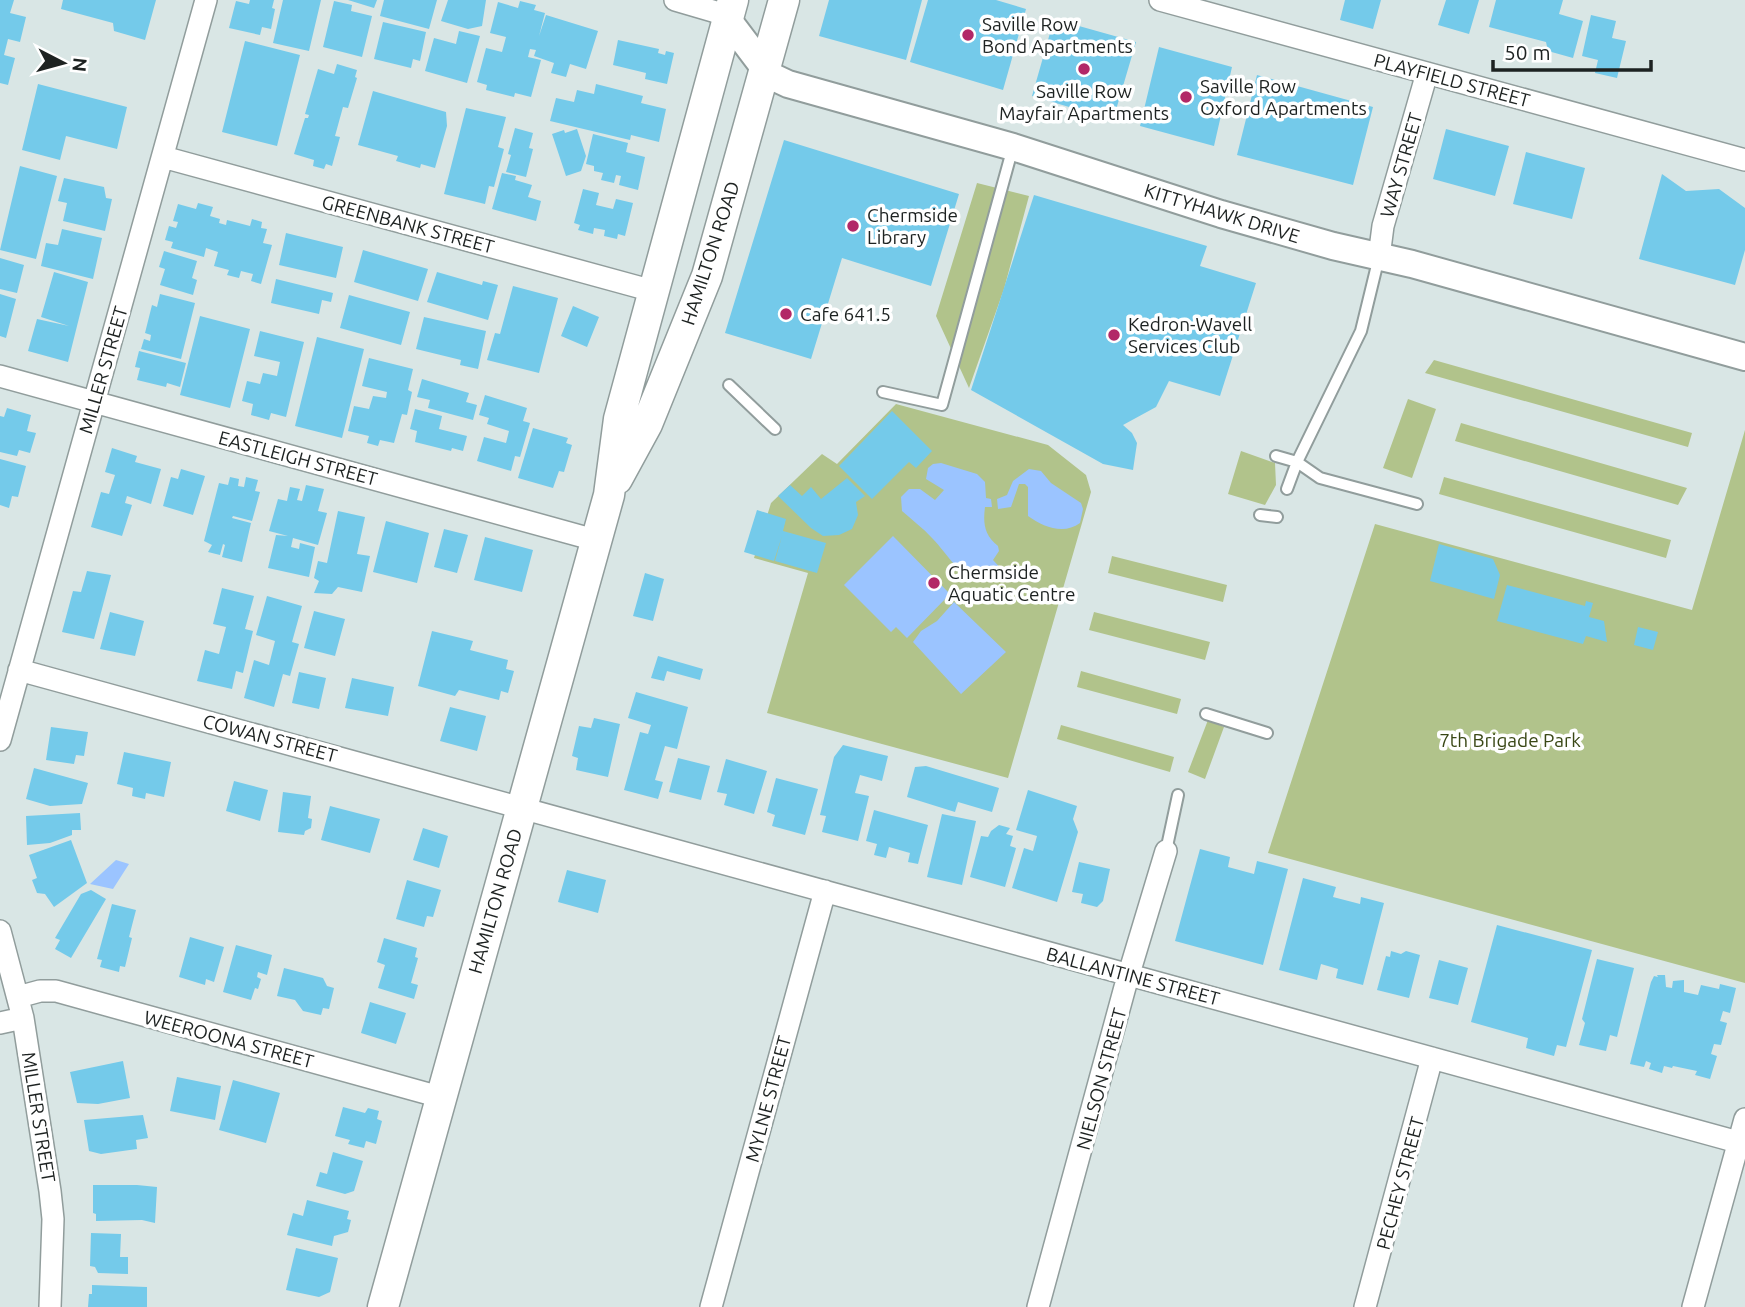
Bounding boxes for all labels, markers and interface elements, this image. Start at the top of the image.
place label: Saville Row Bond Apartments [982,13,1133,57]
marker: Saville Row Bond Apartments [960,27,976,43]
north arrow [28,28,98,98]
scale bar [1493,28,1650,72]
text: 50 m [1504,40,1551,64]
street label: PLAYFIELD STREET [1372,49,1533,112]
text: N [68,57,92,73]
marker: Saville Row Mayfair Apartments [1076,61,1092,77]
place label: Saville Row Oxford Apartments [1200,75,1367,119]
place label: Saville Row Mayfair Apartments [999,80,1169,124]
marker: Saville Row Oxford Apartments [1178,89,1194,105]
street label: WAY STREET [1376,110,1427,220]
street label: HAMILTON ROAD [676,178,744,328]
street label: KITTYHAWK DRIVE [1142,179,1302,247]
street label: GREENBANK STREET [319,190,497,258]
place label: Chermside Library [867,204,958,248]
marker: Chermside Library [845,218,861,234]
street label: MILLER STREET [74,303,132,436]
place label: Cafe 641.5 [800,303,891,325]
marker: Cafe 641.5 [778,306,794,322]
place label: Kedron-Wavell Services Club [1128,313,1252,357]
marker: Kedron-Wavell Services Club [1106,327,1122,343]
street label: EASTLEIGH STREET [216,426,380,490]
place label: Chermside Aquatic Centre [948,561,1075,605]
marker: Chermside Aquatic Centre [926,575,942,591]
street label: COWAN STREET [201,710,340,767]
park label: 7th Brigade Park [1439,729,1581,751]
street label: HAMILTON ROAD [464,826,526,976]
street label: BALLANTINE STREET [1044,942,1222,1010]
street label: NIELSON STREET [1071,1005,1131,1152]
street label: WEEROONA STREET [142,1006,317,1072]
street label: MYLNE STREET [741,1033,796,1165]
street label: MILLER STREET [18,1050,60,1184]
street label: PECHEY STREET [1372,1114,1428,1252]

